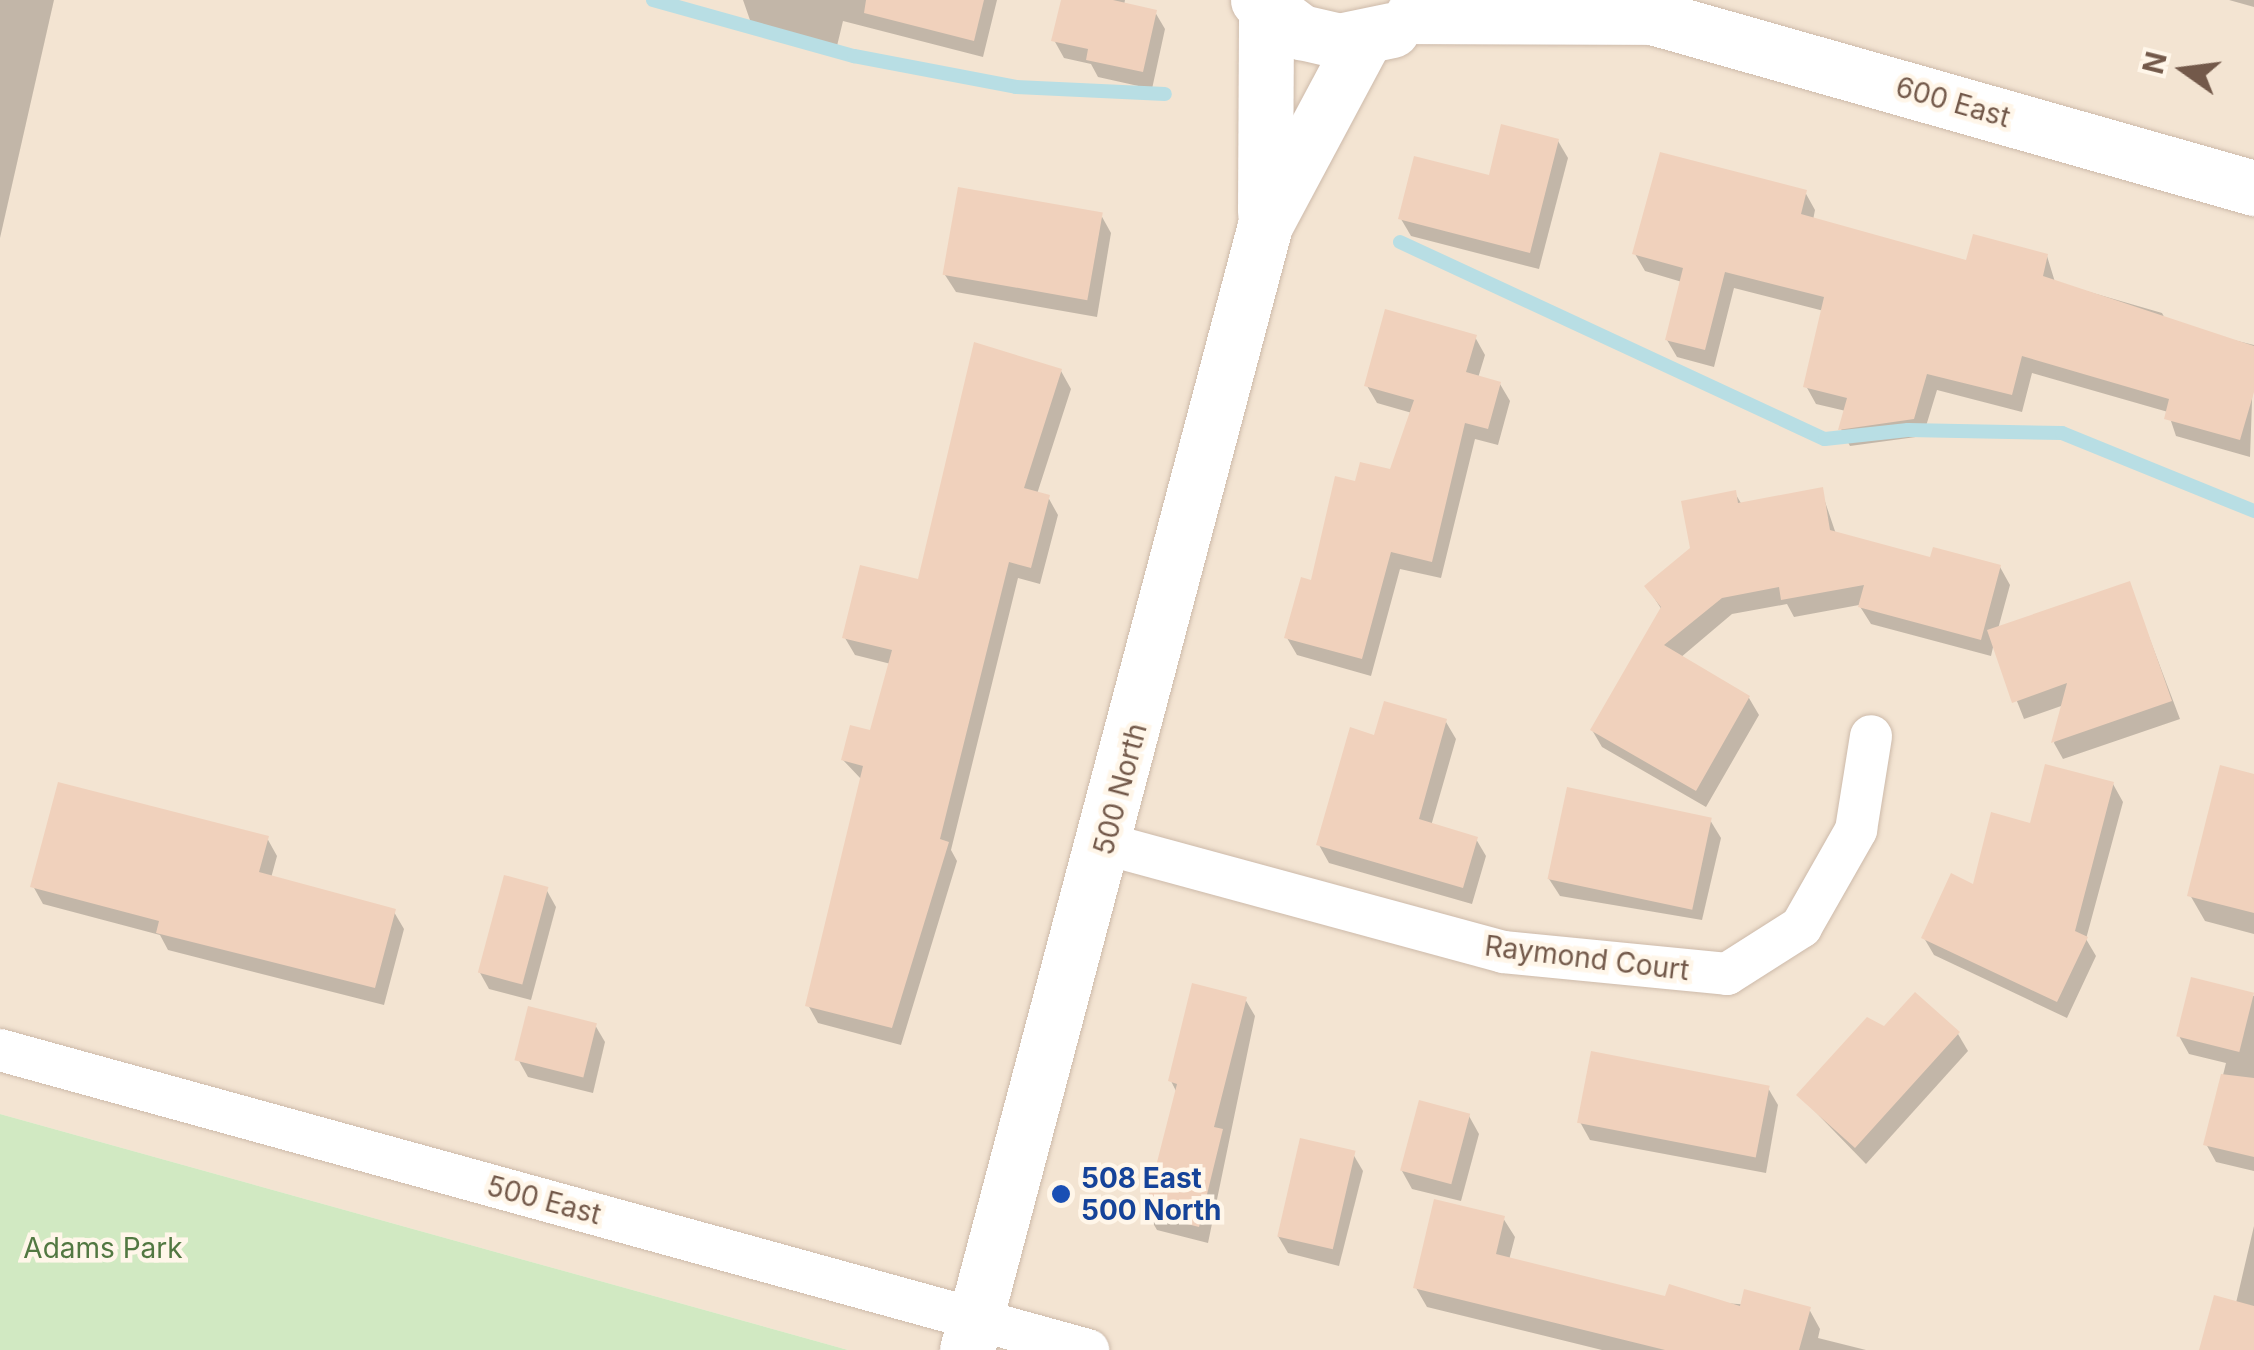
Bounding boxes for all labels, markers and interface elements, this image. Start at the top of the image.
north arrow [2134,20,2234,120]
text: N [2136,48,2174,77]
street label: 600 East [1892,70,2014,134]
street label: 500 North [1086,720,1154,858]
street label: Raymond Court [1483,929,1691,987]
place label: 508 East 500 North [1081,1161,1222,1227]
street label: 500 East [483,1169,605,1231]
marker: 508 East 500 North [1050,1183,1072,1205]
park label: Adams Park [23,1231,183,1265]

